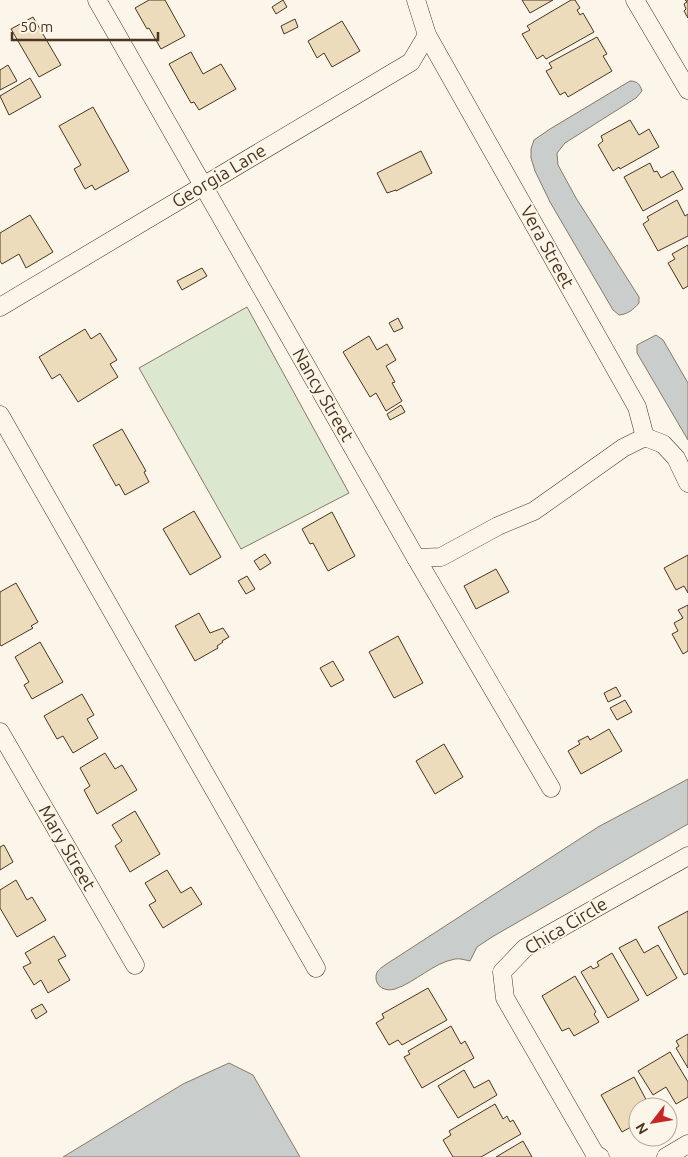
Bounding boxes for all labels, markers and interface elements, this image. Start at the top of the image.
scale bar [12,10,159,42]
text: 50 m [20,18,53,35]
street label: Georgia Lane [168,139,269,211]
street label: Vera Street [517,202,579,291]
street label: Nancy Street [289,344,359,445]
street label: Mary Street [35,801,100,894]
street label: Chica Circle [521,893,610,958]
north arrow [628,1097,678,1147]
text: N [632,1120,651,1137]

